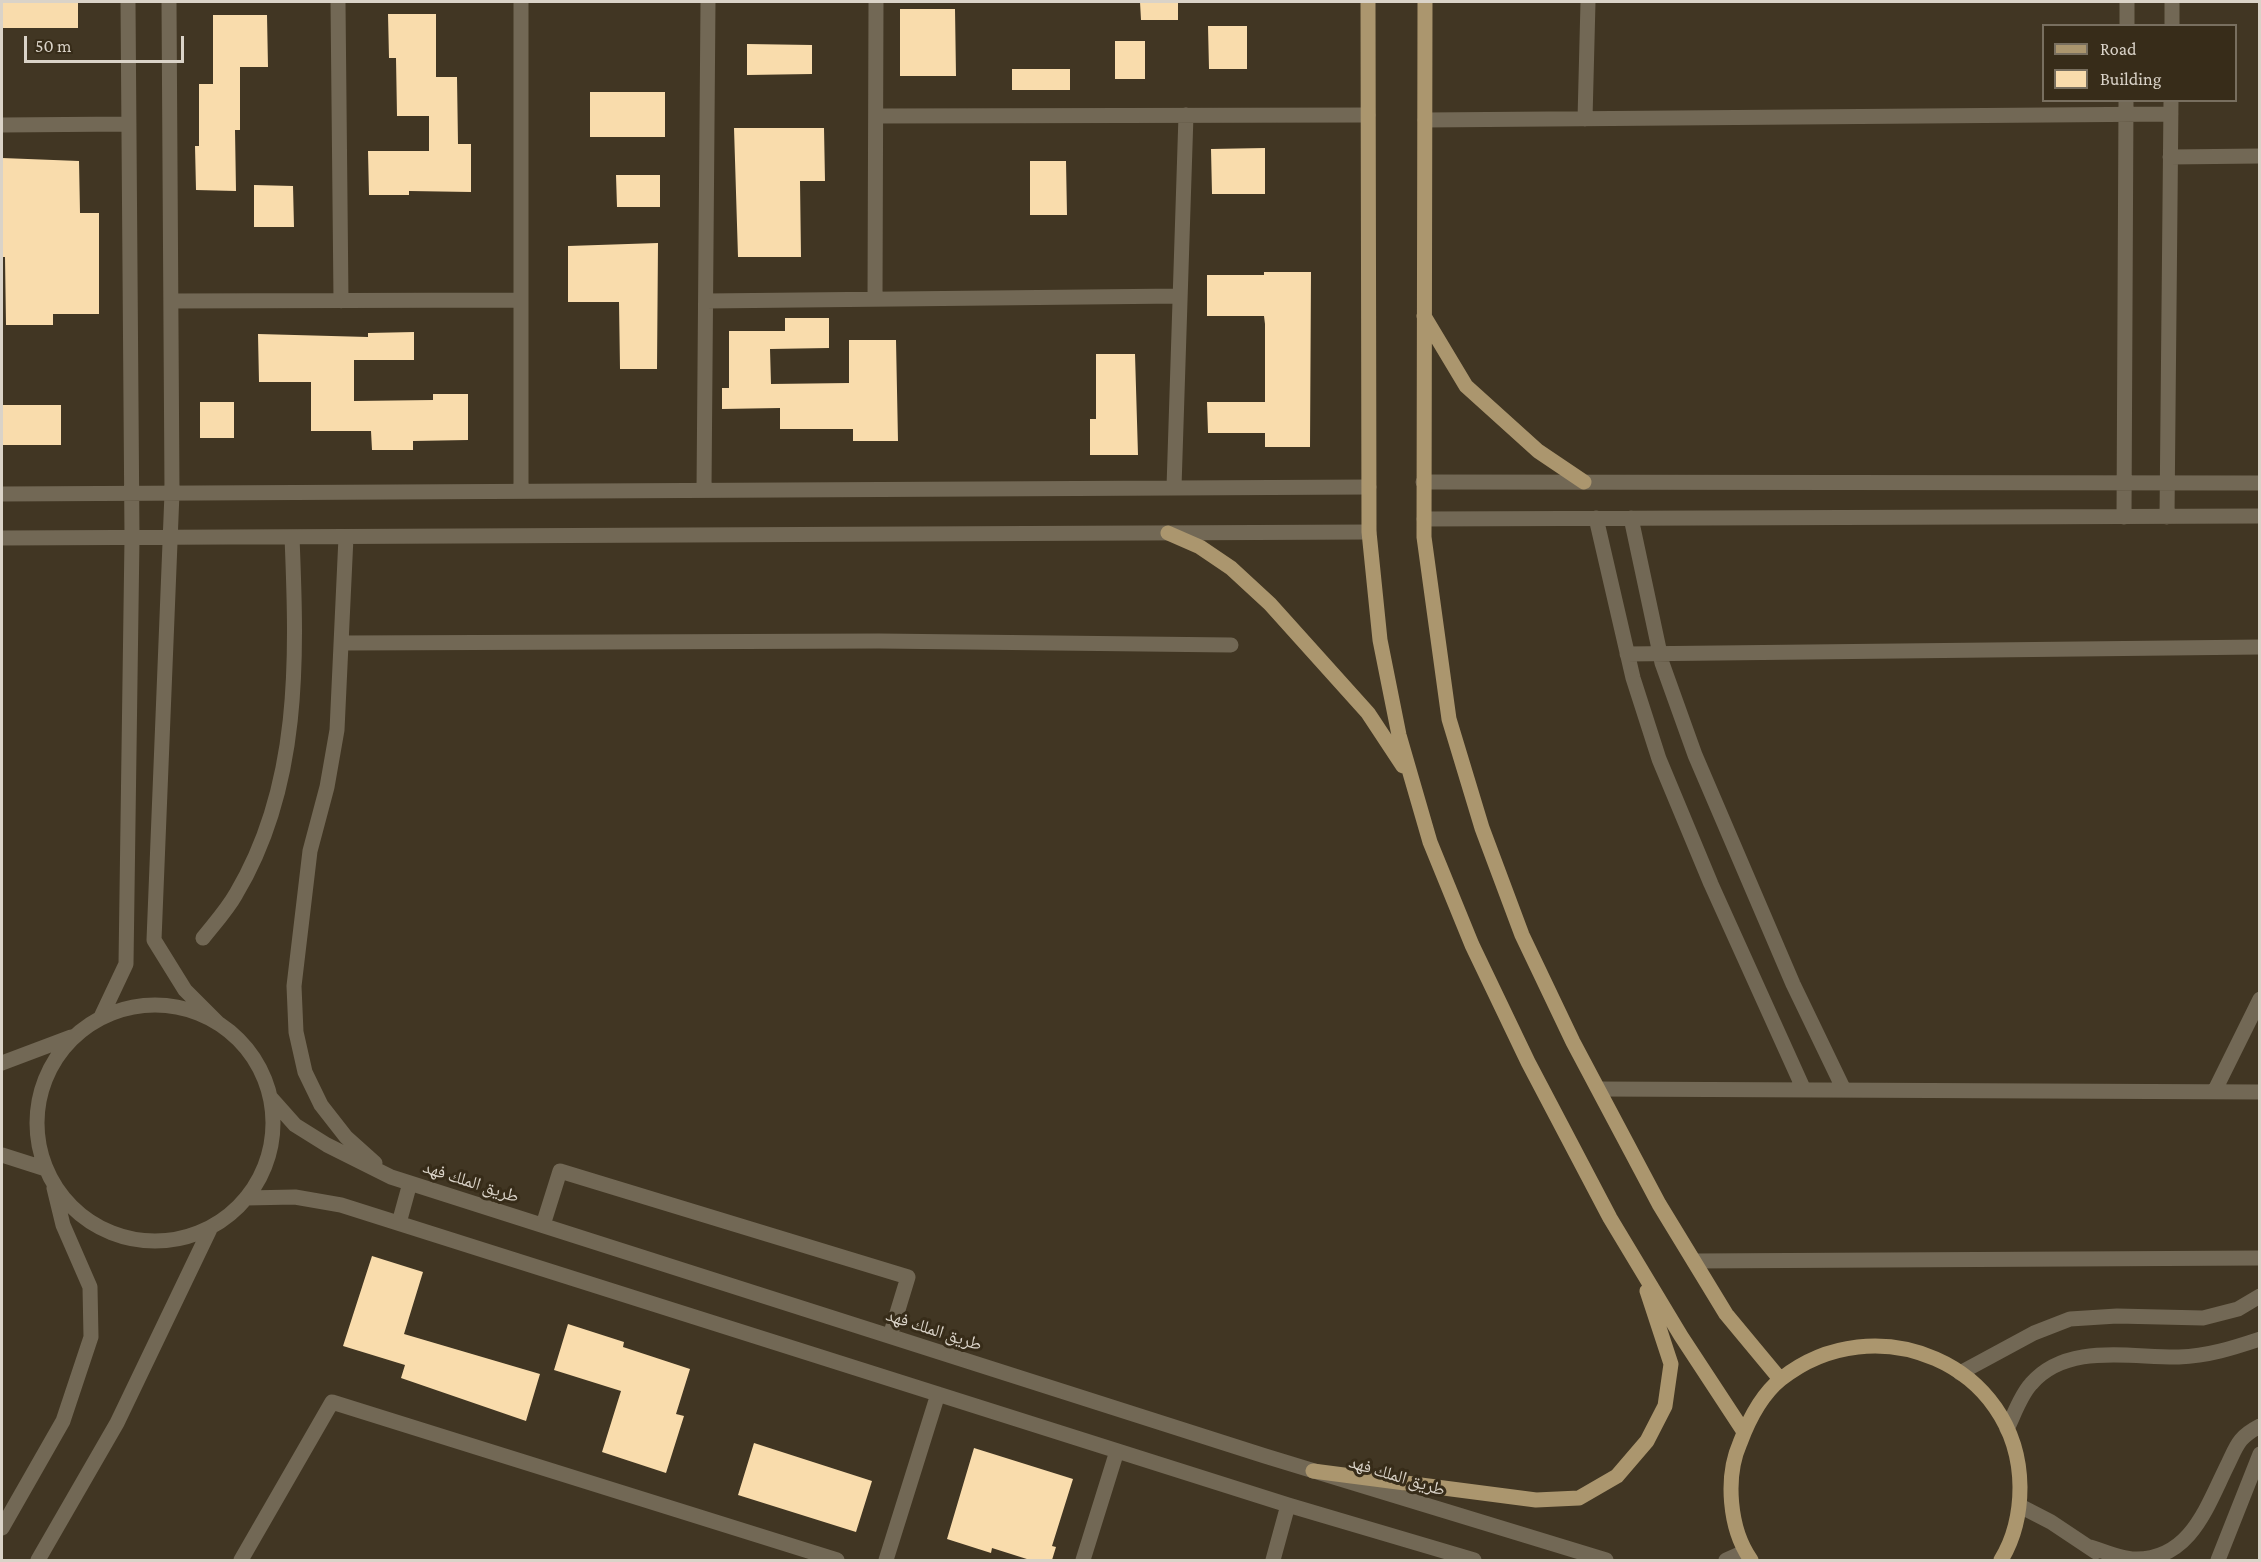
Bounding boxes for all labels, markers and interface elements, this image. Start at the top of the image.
scale bar [27,24,188,62]
legend [2042,24,2237,102]
text: 50 m [35,36,72,56]
text: Road [2100,39,2137,59]
text: Building [2100,69,2161,89]
street label: طريق الملك فهد [420,1156,522,1208]
street label: طريق الملك فهد [883,1304,985,1356]
street label: طريق الملك فهد [1346,1451,1448,1501]

